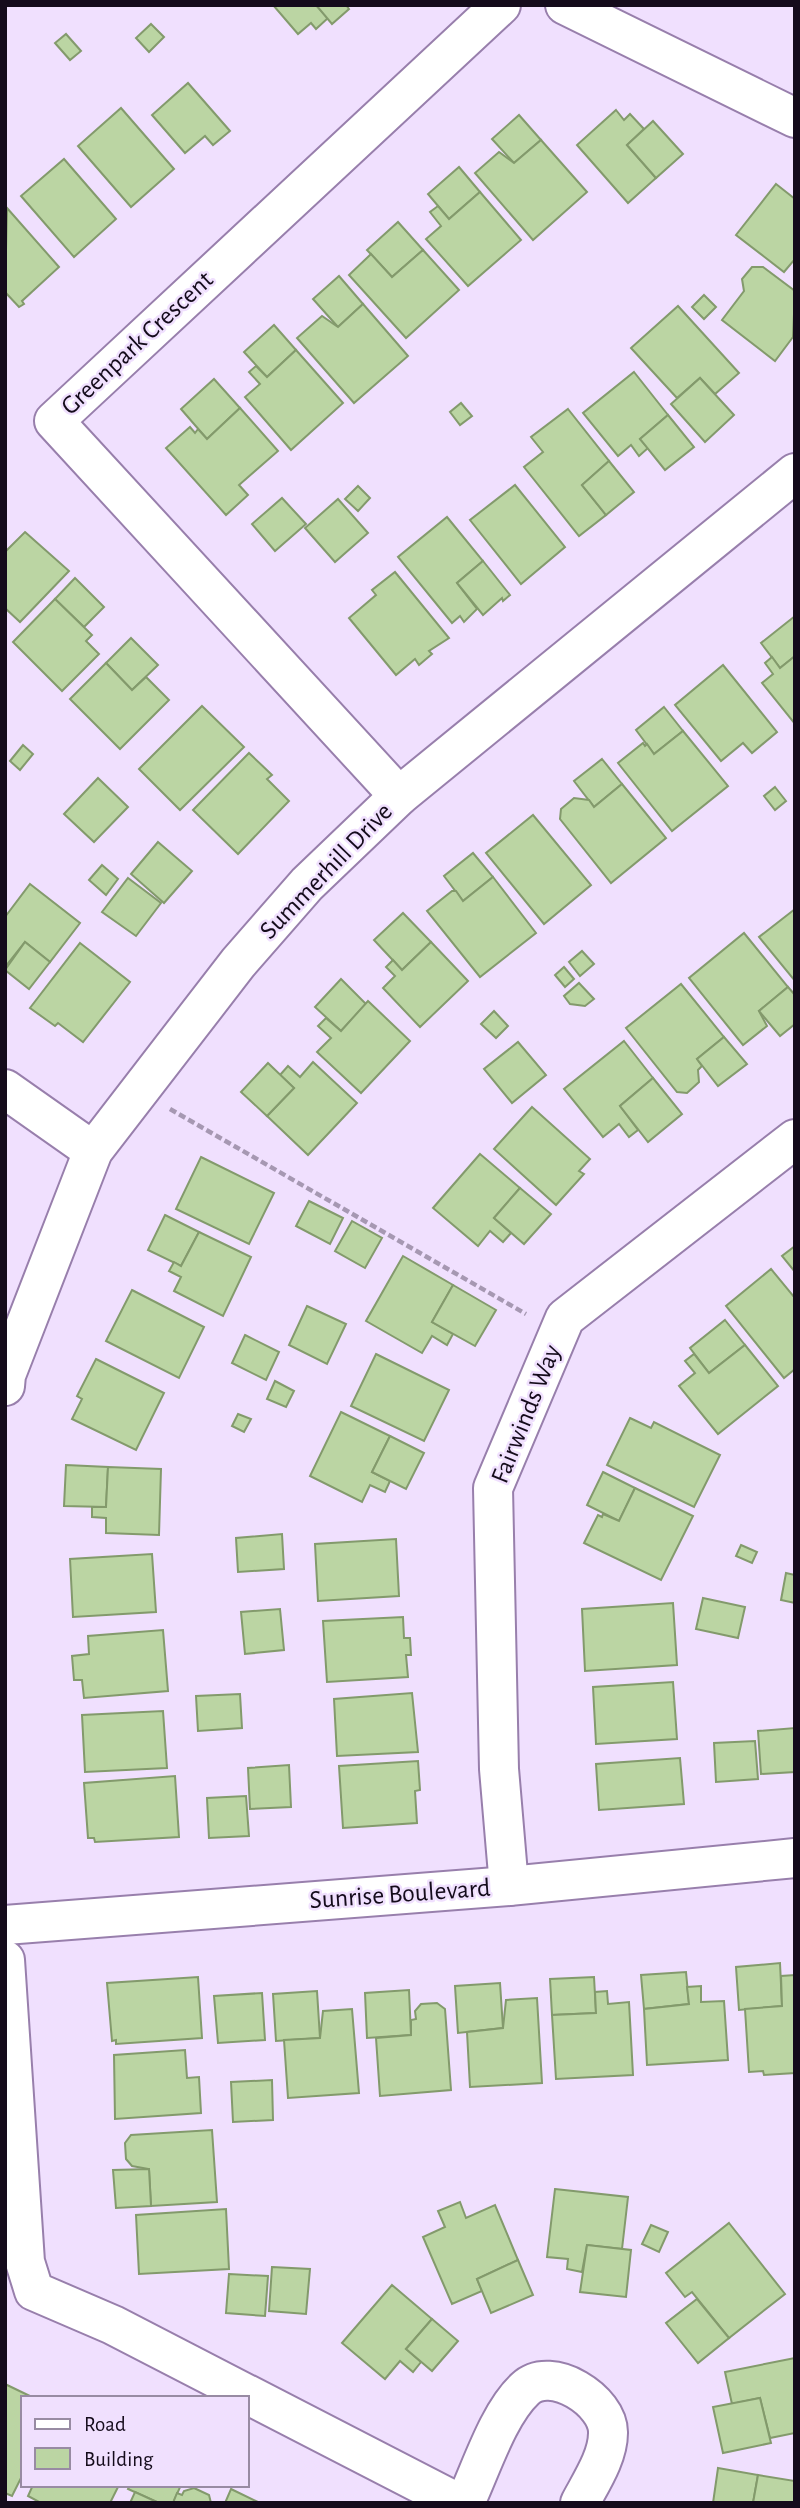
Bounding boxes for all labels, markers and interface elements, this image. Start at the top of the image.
street label: Greenpark Crescent [56,266,218,420]
street label: Summerhill Drive [255,798,397,944]
street label: Fairwinds Way [486,1341,566,1487]
street label: Sunrise Boulevard [309,1875,491,1913]
legend [21,2396,248,2487]
text: Road [84,2414,126,2435]
text: Building [84,2449,154,2470]

